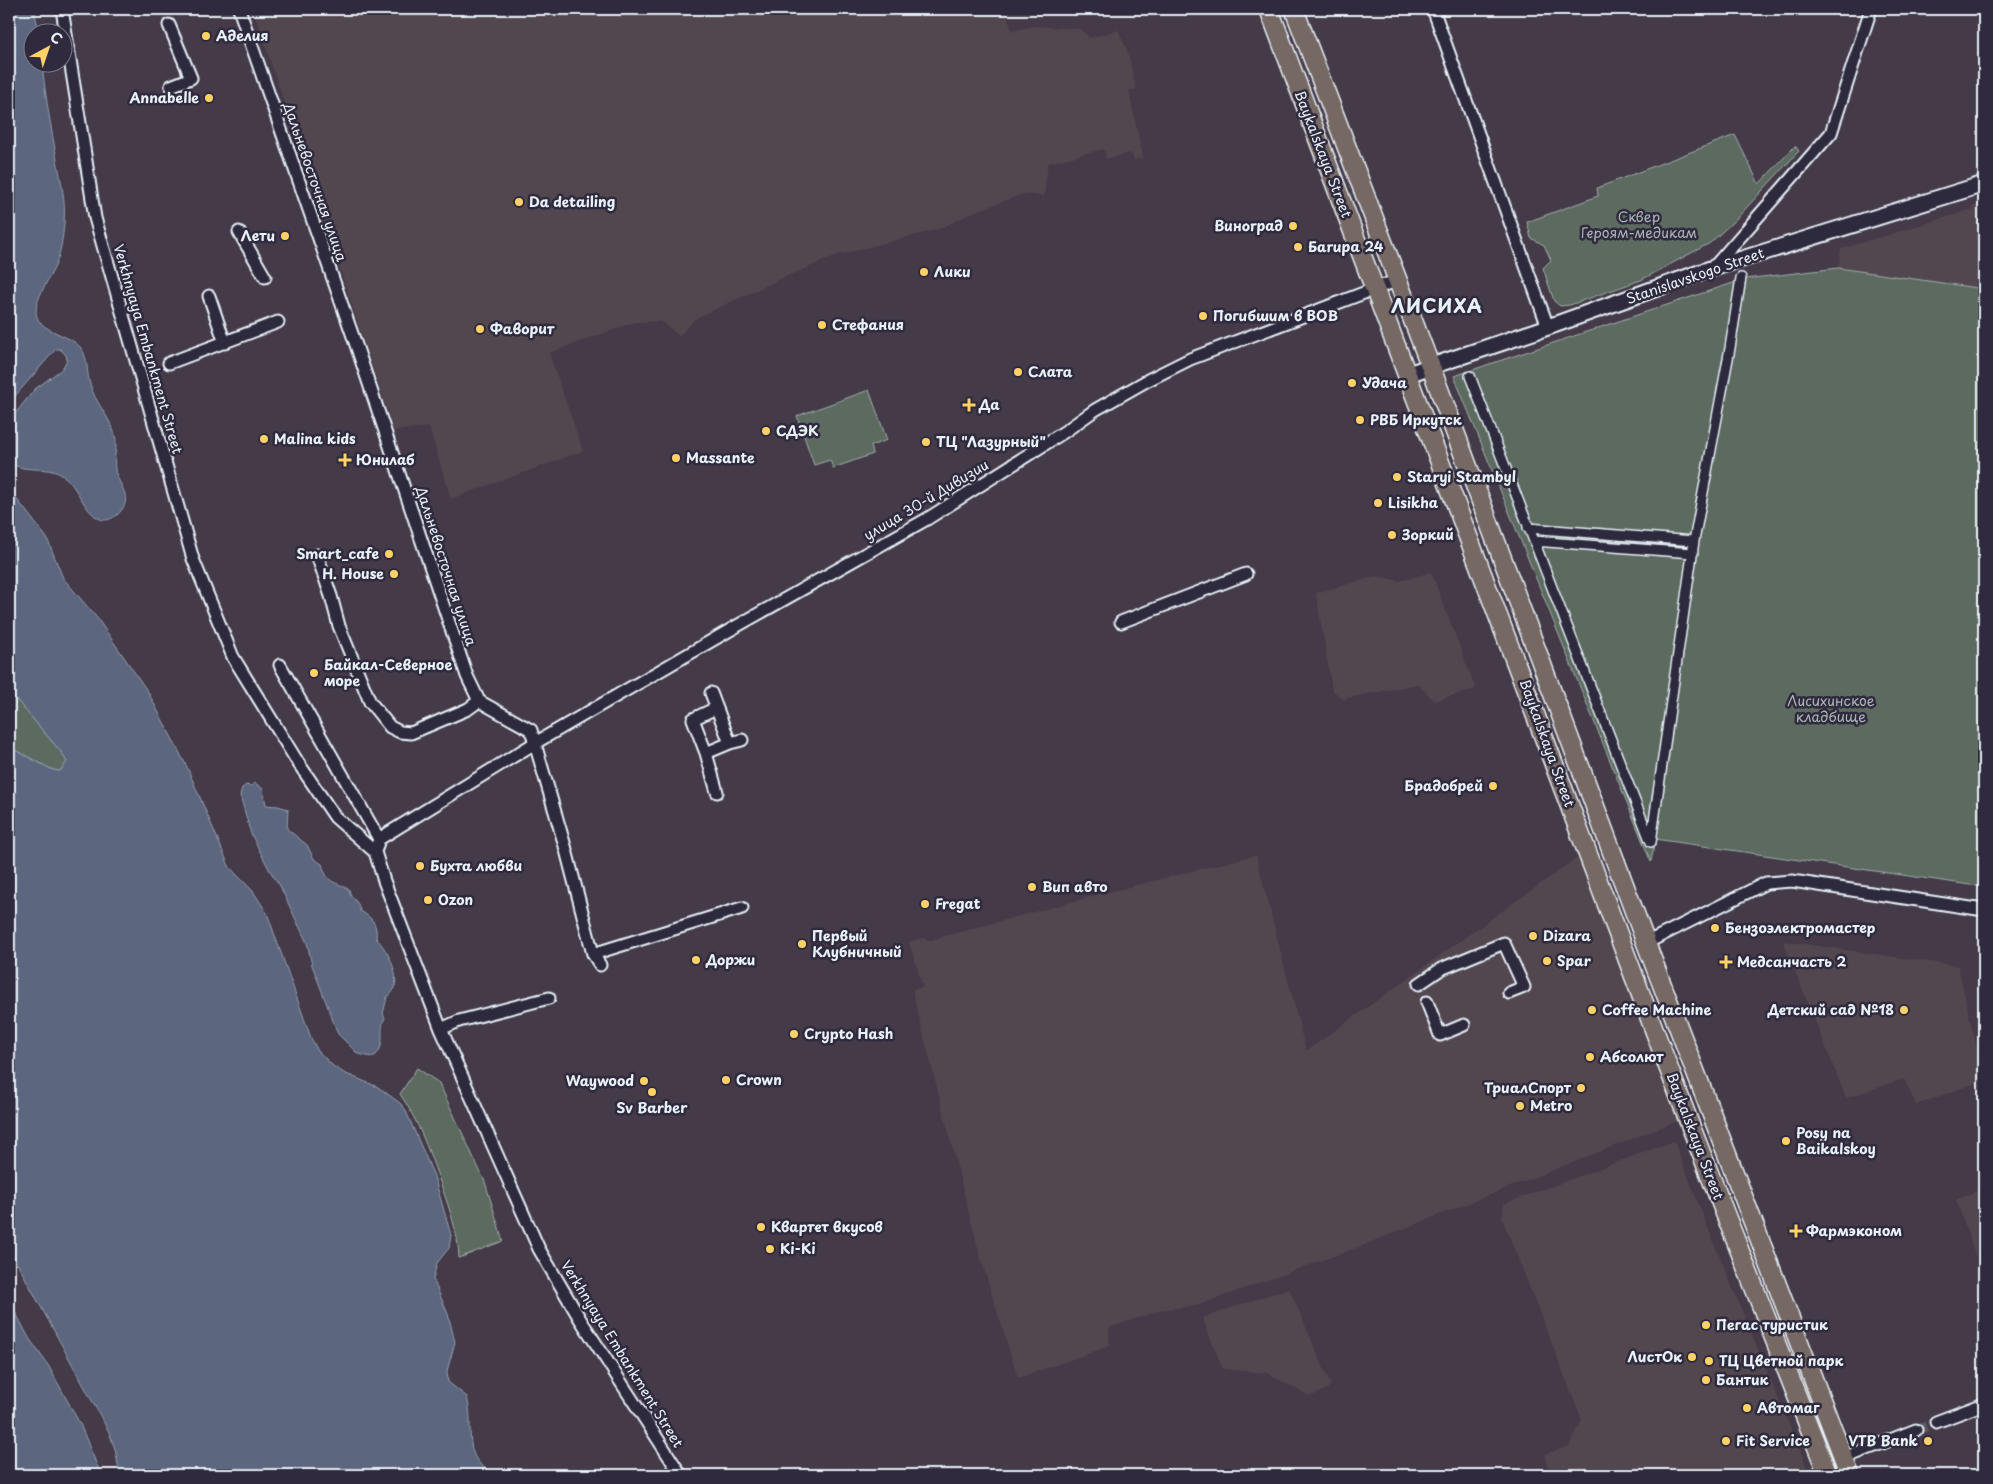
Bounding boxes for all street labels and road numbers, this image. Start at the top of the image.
street label: Baykalskaya Street [1290,87,1358,221]
street label: Дальневосточная улица [278,99,353,264]
street label: Verkhnyaya Embankment Street [108,242,189,456]
street label: Stanislavskogo Street [1623,242,1767,309]
street label: улица 30-й Дивизии [859,454,992,545]
street label: Дальневосточная улица [410,482,482,649]
street label: Baykalskaya Street [1515,676,1580,810]
street label: Baykalskaya Street [1662,1069,1730,1203]
street label: Verkhnyaya Embankment Street [556,1256,689,1452]

